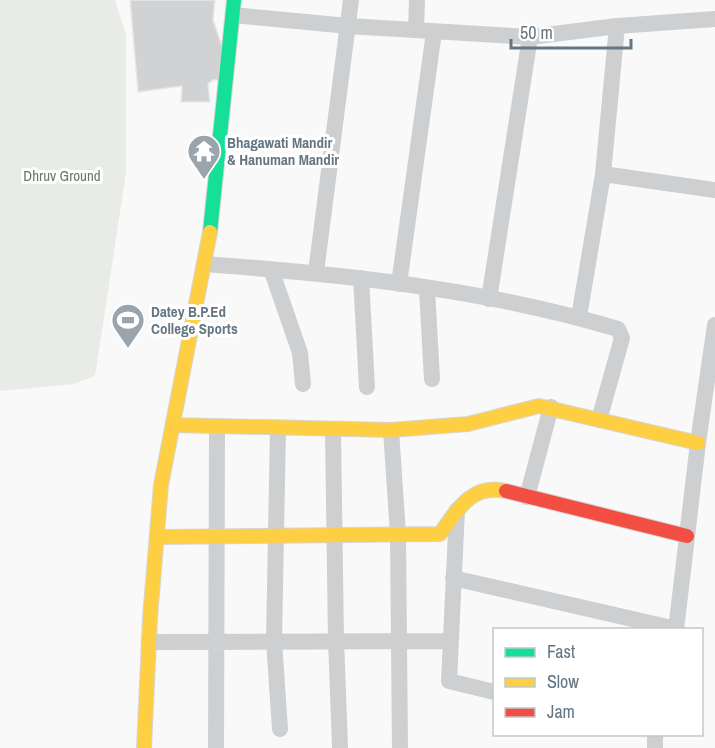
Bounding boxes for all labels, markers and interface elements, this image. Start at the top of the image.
scale bar [511,12,631,50]
text: 50 m [520,20,553,45]
place label: Bhagawati Mandir & Hanuman Mandir [227,132,339,170]
temple icon: Bhagawati Mandir & Hanuman Mandir [186,133,222,180]
park label: Dhruv Ground [23,165,101,186]
place label: Datey B.P.Ed College Sports [151,301,238,339]
sports icon: Datey B.P.Ed College Sports [110,302,146,349]
legend [493,628,703,736]
text: Fast [547,639,575,664]
text: Slow [547,669,579,694]
text: Jam [547,699,575,724]

